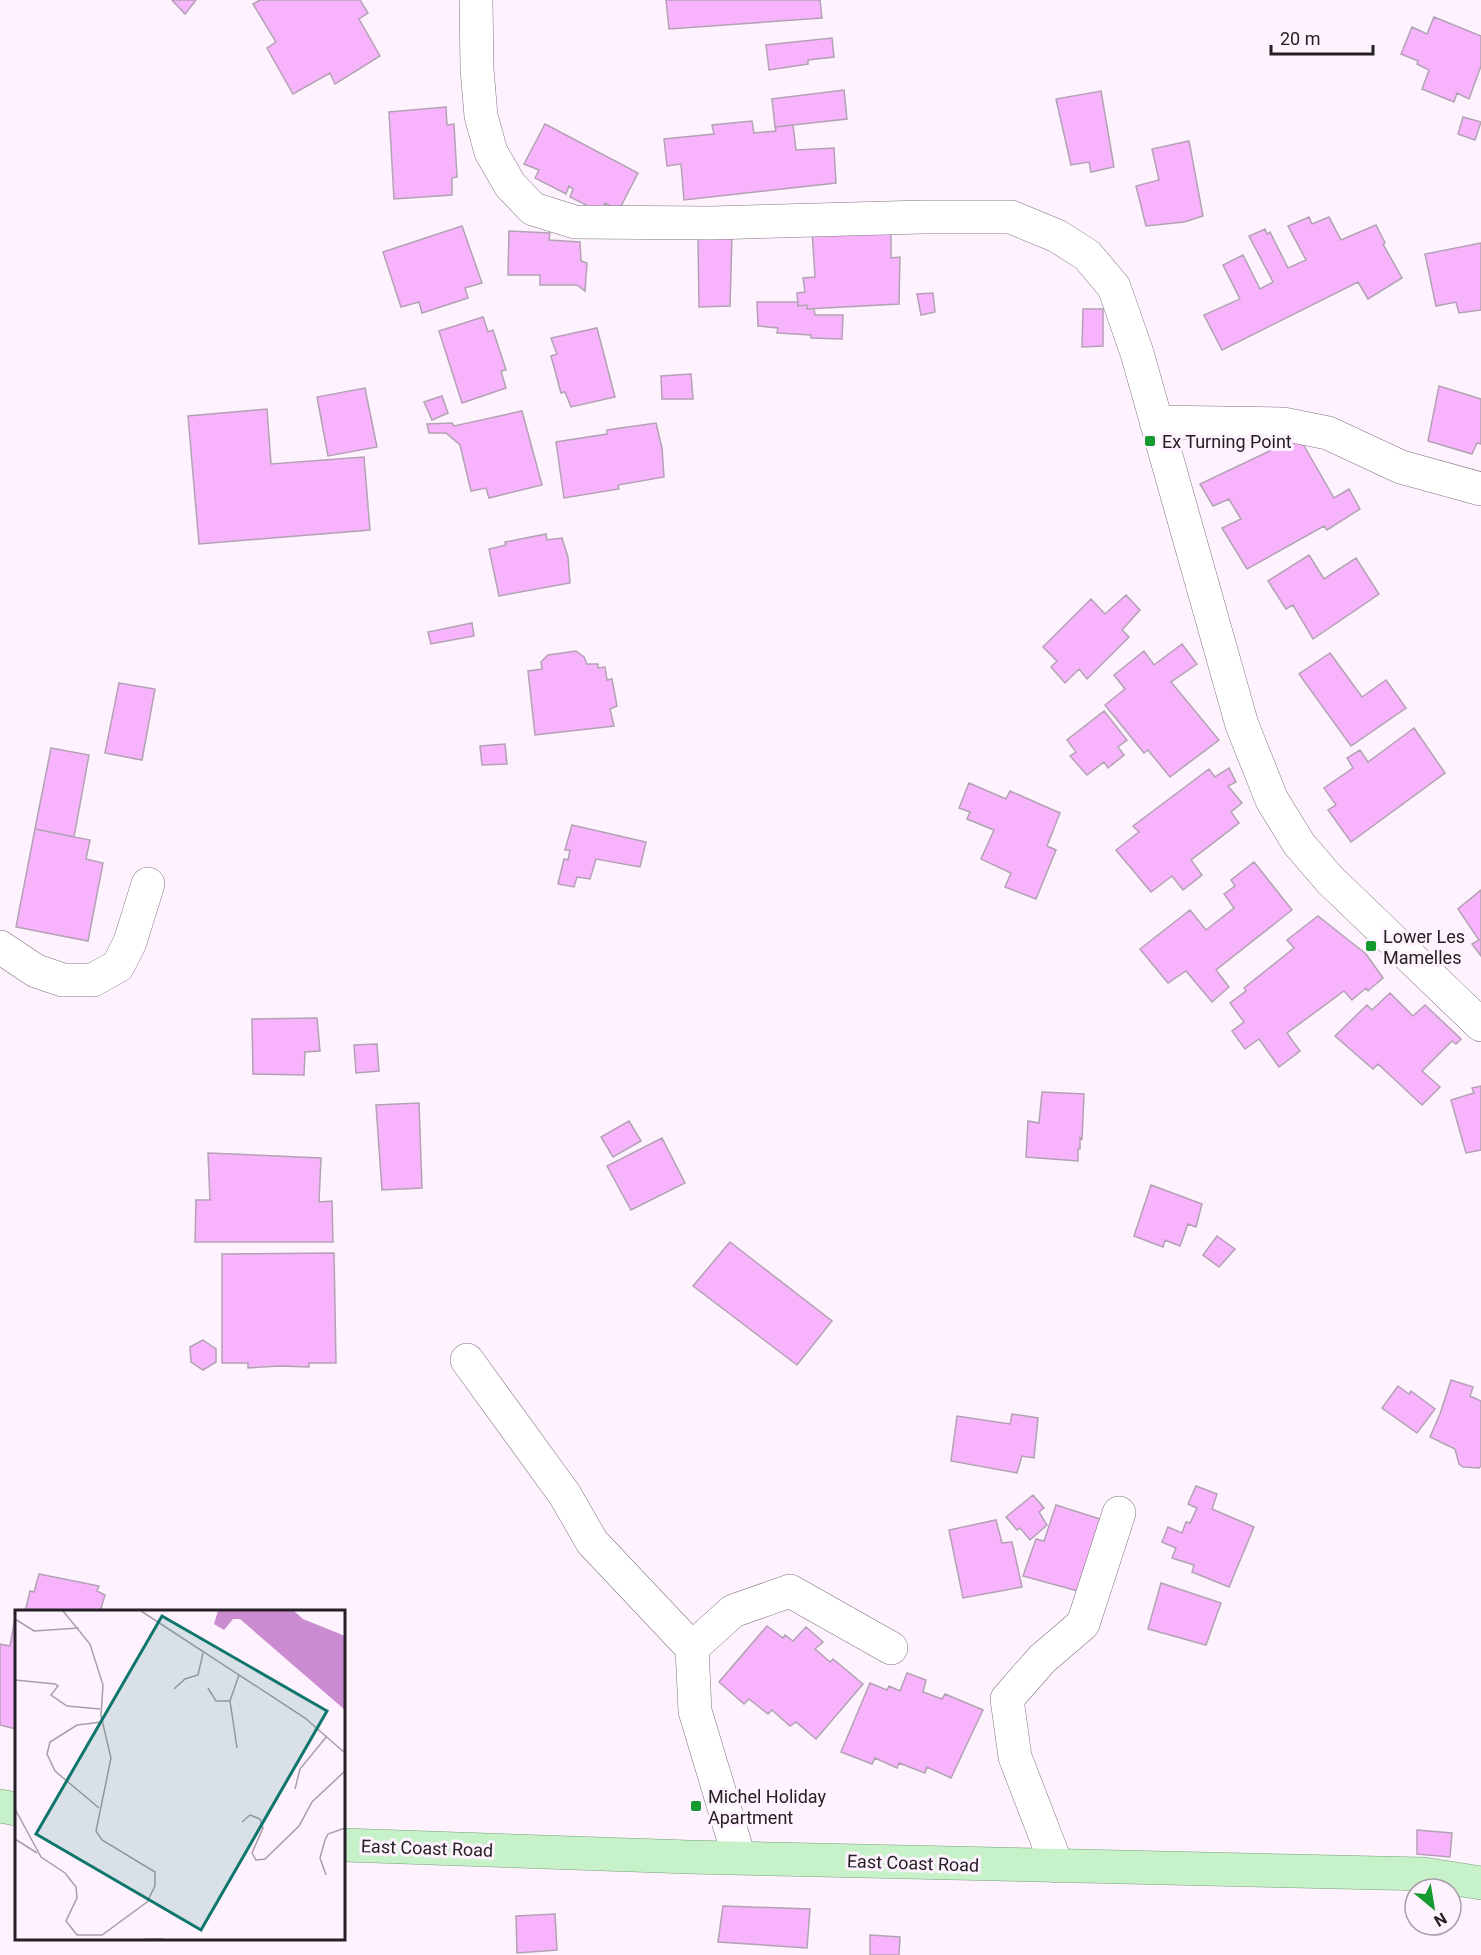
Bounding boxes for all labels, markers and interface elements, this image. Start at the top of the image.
scale bar [1271,18,1373,56]
text: 20 m [1280,28,1320,49]
place label: Ex Turning Point [1162,431,1292,452]
marker: Ex Turning Point [1143,434,1157,448]
place label: Lower Les Mamelles [1383,926,1465,968]
marker: Lower Les Mamelles [1364,939,1378,953]
inset map [15,1610,345,1940]
place label: Michel Holiday Apartment [708,1786,826,1828]
marker: Michel Holiday Apartment [689,1799,703,1813]
street label: East Coast Road [360,1835,494,1861]
street label: East Coast Road [846,1850,980,1876]
north arrow [1403,1877,1463,1937]
text: N [1431,1909,1450,1931]

